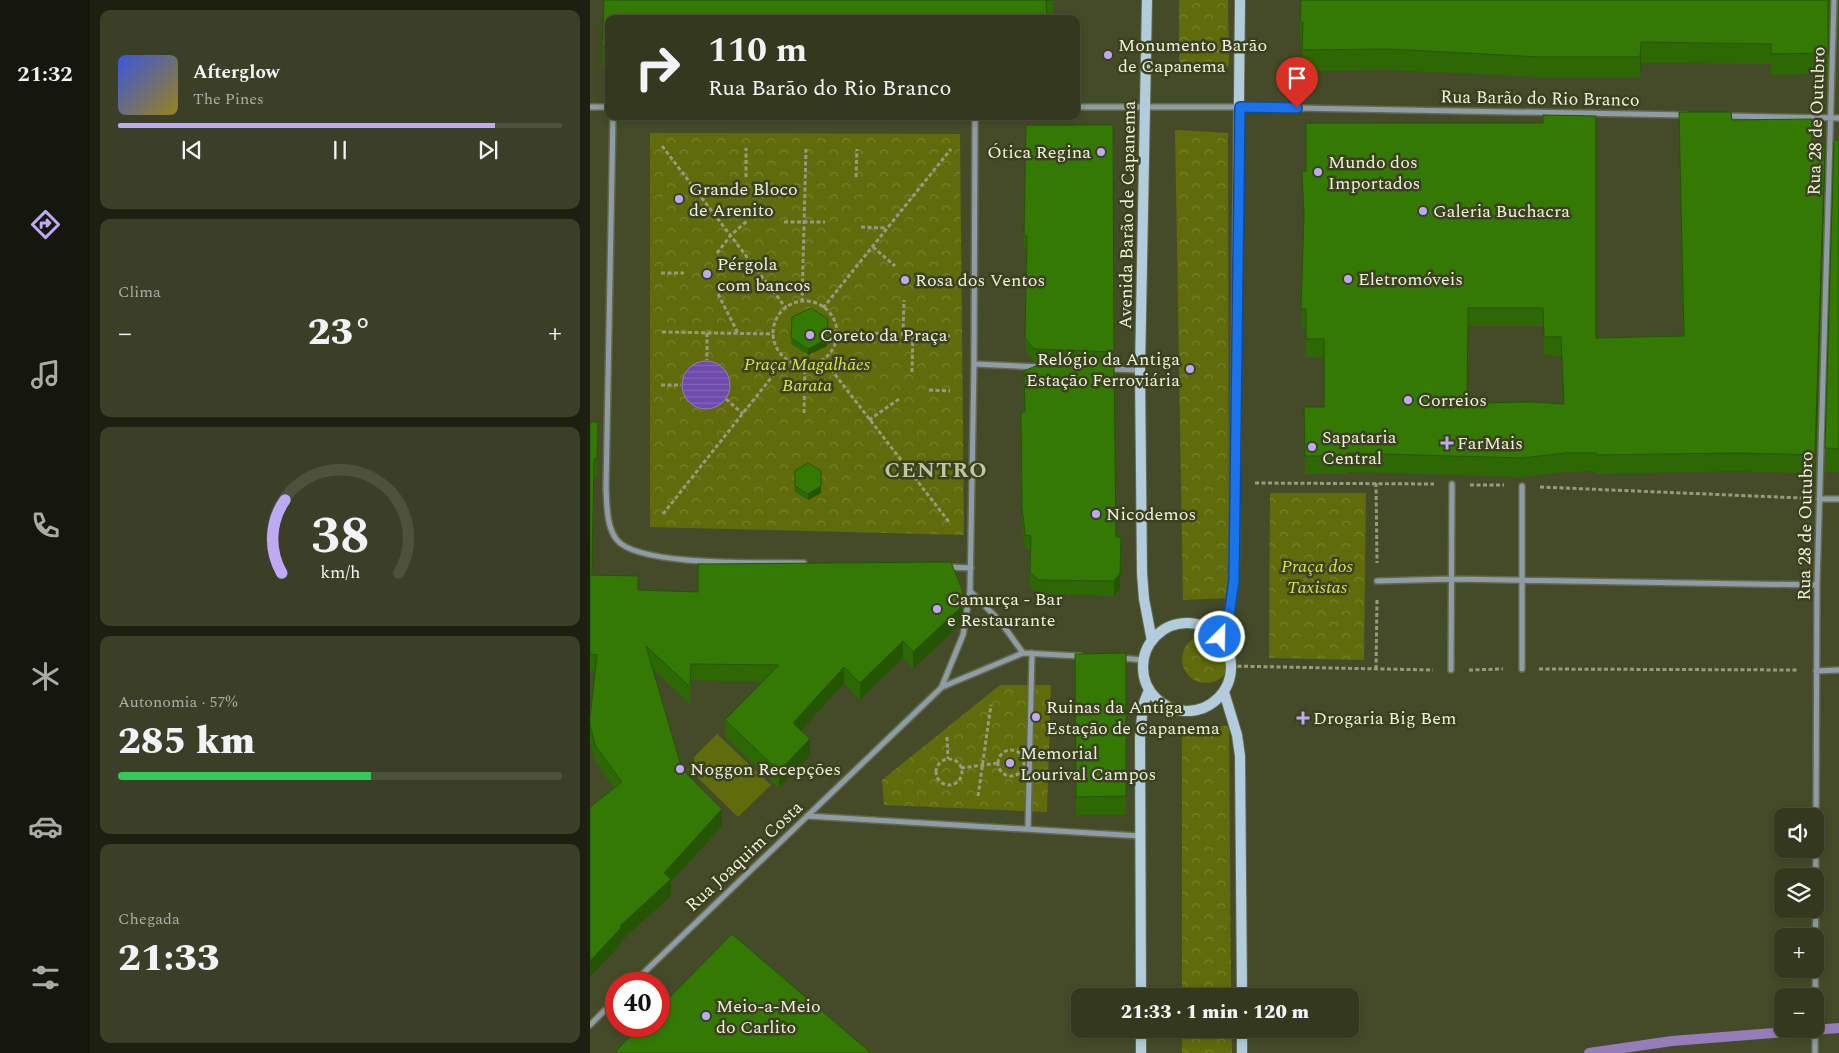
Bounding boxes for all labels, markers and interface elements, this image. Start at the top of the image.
text: 110 m [708,24,807,77]
place label: Monumento Barão de Capanema [1118,32,1267,80]
icon: right [625,35,690,100]
street label: Rua 28 de Outubro [1800,46,1833,196]
marker: Monumento Barão de Capanema [1102,49,1114,61]
pin [1276,57,1318,108]
text: 21:32 [17,58,73,91]
text: Afterglow [193,58,280,87]
icon: arrive [1283,64,1311,92]
text: Rua Barão do Rio Branco [708,72,951,105]
street label: Rua Barão do Rio Branco [1440,83,1640,114]
text: The Pines [193,87,264,111]
street label: Avenida Barão de Capanema [1112,101,1143,329]
icon: previous [178,136,206,164]
icon: pause [326,136,354,164]
icon: next [474,136,502,164]
place label: Ótica Regina [987,139,1091,166]
marker: Ótica Regina [1095,146,1107,158]
place label: Mundo dos Importados [1328,149,1420,197]
marker: Mundo dos Importados [1312,166,1324,178]
place label: Grande Bloco de Arenito [689,176,798,224]
marker: Grande Bloco de Arenito [673,193,685,205]
place label: Galeria Buchacra [1433,198,1570,225]
marker: Galeria Buchacra [1417,205,1429,217]
icon: directions [28,207,63,242]
place label: Pérgola com bancos [717,251,811,299]
place label: Eletromóveis [1358,266,1463,293]
place label: Rosa dos Ventos [915,267,1045,294]
marker: Pérgola com bancos [701,268,713,280]
marker: Eletromóveis [1342,273,1354,285]
marker: Rosa dos Ventos [899,274,911,286]
text: Clima [118,280,161,304]
text: 23° [308,304,372,362]
text: − [118,312,132,355]
text: + [548,312,562,355]
place label: Coreto da Praça [820,322,948,349]
marker: Coreto da Praça [804,329,816,341]
place label: Relógio da Antiga Estação Ferroviária [1026,346,1180,394]
park label: Praça Magalhães Barata [744,351,871,399]
icon: music [28,357,63,392]
marker: Relógio da Antiga Estação Ferroviária [1184,363,1196,375]
place label: Correios [1418,387,1487,414]
marker: Correios [1402,394,1414,406]
place label: Sapataria Central [1322,424,1397,472]
place label: FarMais [1457,430,1523,457]
marker: FarMais [1441,437,1453,449]
marker: Sapataria Central [1306,441,1318,453]
street label: Rua 28 de Outubro [1791,451,1820,601]
district label: CENTRO [884,454,988,487]
text: 38 [311,497,369,576]
place label: Nicodemos [1106,501,1196,528]
icon: phone [28,508,63,543]
marker: Nicodemos [1090,508,1102,520]
park label: Praça dos Taxistas [1281,553,1354,601]
text: km/h [320,559,360,586]
place label: Camurça - Bar e Restaurante [947,586,1063,634]
marker: Camurça - Bar e Restaurante [931,603,943,615]
position arrow [1193,610,1245,662]
icon: climate [28,659,63,694]
text: Autonomia · 57% [118,690,237,714]
place label: Ruinas da Antiga Estação de Capanema [1046,694,1220,742]
place label: Drogaria Big Bem [1313,705,1456,732]
marker: Ruinas da Antiga Estação de Capanema [1030,711,1042,723]
marker: Drogaria Big Bem [1297,712,1309,724]
text: 285 km [118,713,255,771]
place label: Memorial Lourival Campos [1020,740,1156,788]
place label: Noggon Recepções [690,756,841,783]
marker: Memorial Lourival Campos [1004,757,1016,769]
marker: Noggon Recepções [674,763,686,775]
street label: Rua Joaquim Costa [680,795,809,918]
map controls [1774,808,1824,1038]
button: sound [1774,808,1824,858]
icon: car [28,809,63,844]
button: layers [1774,868,1824,918]
text: Chegada [118,907,180,931]
button: + [1774,928,1824,978]
text: 21:33 [118,930,220,988]
icon: filters [28,960,63,995]
speed limit sign: 40 [605,972,670,1037]
button: − [1774,988,1824,1038]
place label: Meio-a-Meio do Carlito [716,993,821,1041]
text: 21:33 · 1 min · 120 m [1121,998,1309,1027]
marker: Meio-a-Meio do Carlito [700,1010,712,1022]

